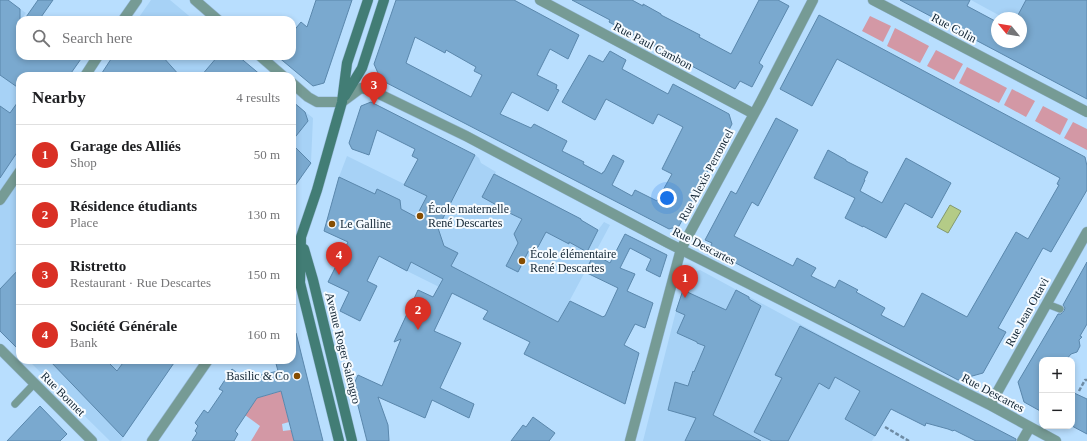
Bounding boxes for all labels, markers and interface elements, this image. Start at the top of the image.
street label: Rue Colin [929,10,979,46]
north arrow [991,12,1027,48]
search box [16,16,296,60]
street label: Rue Paul Cambon [611,19,695,73]
icon: search [30,27,52,49]
text: Search here [62,30,132,46]
pin: 3 [361,72,387,105]
text: Nearby [32,88,86,107]
text: 4 results [236,90,280,105]
street label: Rue Alexis Perroncel [676,126,736,223]
text: Garage des Alliés [70,138,181,154]
text: 1 [42,147,48,162]
text: 50 m [254,147,280,162]
text: Shop [70,155,97,170]
your location [657,188,677,208]
text: Résidence étudiants [70,198,197,214]
place label: École maternelle René Descartes [428,202,509,230]
text: 2 [42,207,48,222]
text: 130 m [247,207,280,222]
marker: École maternelle René Descartes [415,211,425,221]
text: Place [70,215,98,230]
place label: Le Galline [340,217,391,231]
marker: Le Galline [327,219,337,229]
street label: Rue Descartes [670,224,738,268]
pin: 4 [326,242,352,275]
place label: École élémentaire René Descartes [530,247,616,275]
marker: École élémentaire René Descartes [517,256,527,266]
text: Ristretto [70,258,126,274]
pin: 1 [672,265,698,298]
text: 3 [42,267,48,282]
text: 150 m [247,267,280,282]
text: Restaurant · Rue Descartes [70,275,211,290]
street label: Rue Jean Ottavi [1002,275,1052,349]
street label: Avenue Roger Salengro [322,291,364,405]
pin: 2 [405,297,431,330]
text: Société Générale [70,318,177,334]
text: 4 [42,327,48,342]
text: 160 m [247,327,280,342]
text: Bank [70,335,97,350]
map controls [1039,357,1075,429]
button: + [1039,357,1075,393]
street label: Rue Bonnet [38,369,89,420]
place label: Basilic & Co [226,369,289,383]
marker: Basilic & Co [292,371,302,381]
street label: Rue Descartes [959,371,1027,416]
button: − [1039,393,1075,429]

